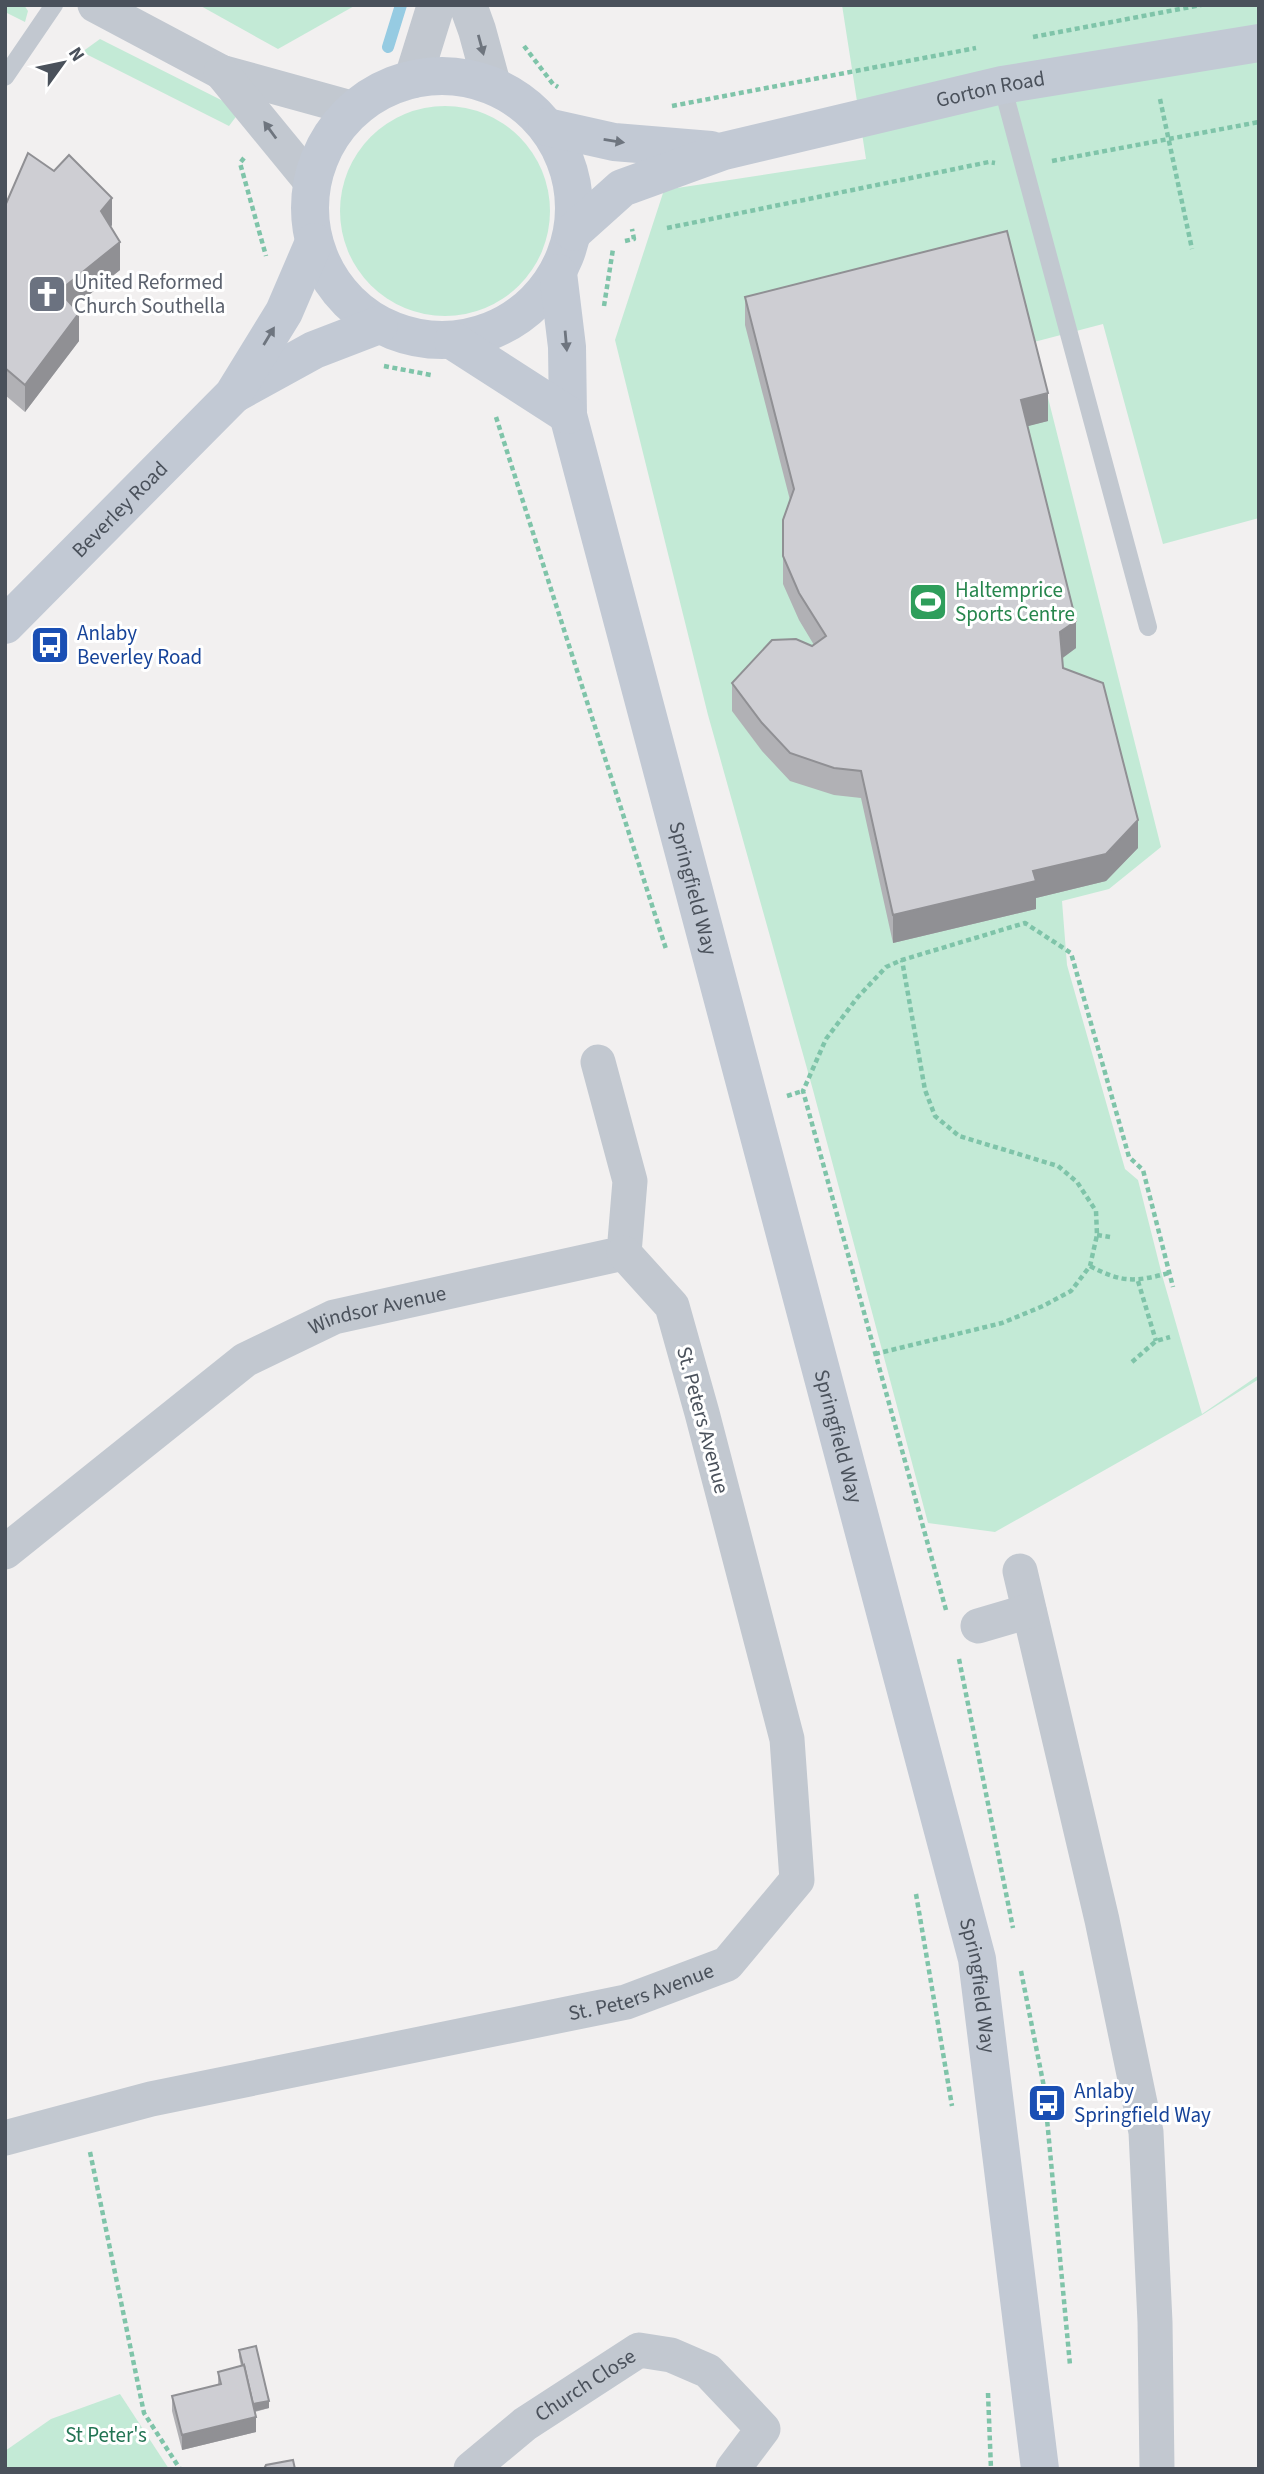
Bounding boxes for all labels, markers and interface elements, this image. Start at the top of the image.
north arrow [28,28,98,98]
one-way arrow [476,34,487,56]
text: N [61,42,91,67]
street label: Gorton Road [933,63,1047,115]
one-way arrow [263,121,277,139]
one-way arrow [603,136,625,147]
place label: United Reformed Church Southella [74,267,225,321]
church icon: United Reformed Church Southella [26,273,68,315]
one-way arrow [262,327,275,346]
one-way arrow [561,330,572,352]
street label: Beverley Road [65,454,175,564]
place label: Haltemprice Sports Centre [955,575,1075,629]
sports icon: Haltemprice Sports Centre [907,581,949,623]
place label: Anlaby Beverley Road [77,618,202,672]
bus stop icon: Anlaby Beverley Road [29,624,71,666]
street label: Springfield Way [661,818,725,958]
street label: Windsor Avenue [303,1278,449,1342]
street label: St. Peters Avenue [669,1343,737,1497]
street label: Springfield Way [806,1366,871,1506]
street label: Springfield Way [952,1914,1004,2055]
street label: St. Peters Avenue [566,1955,718,2028]
place label: Anlaby Springfield Way [1074,2076,1211,2130]
bus stop icon: Anlaby Springfield Way [1026,2082,1068,2124]
street label: Church Close [529,2341,642,2429]
park label: St Peter's [65,2420,147,2450]

